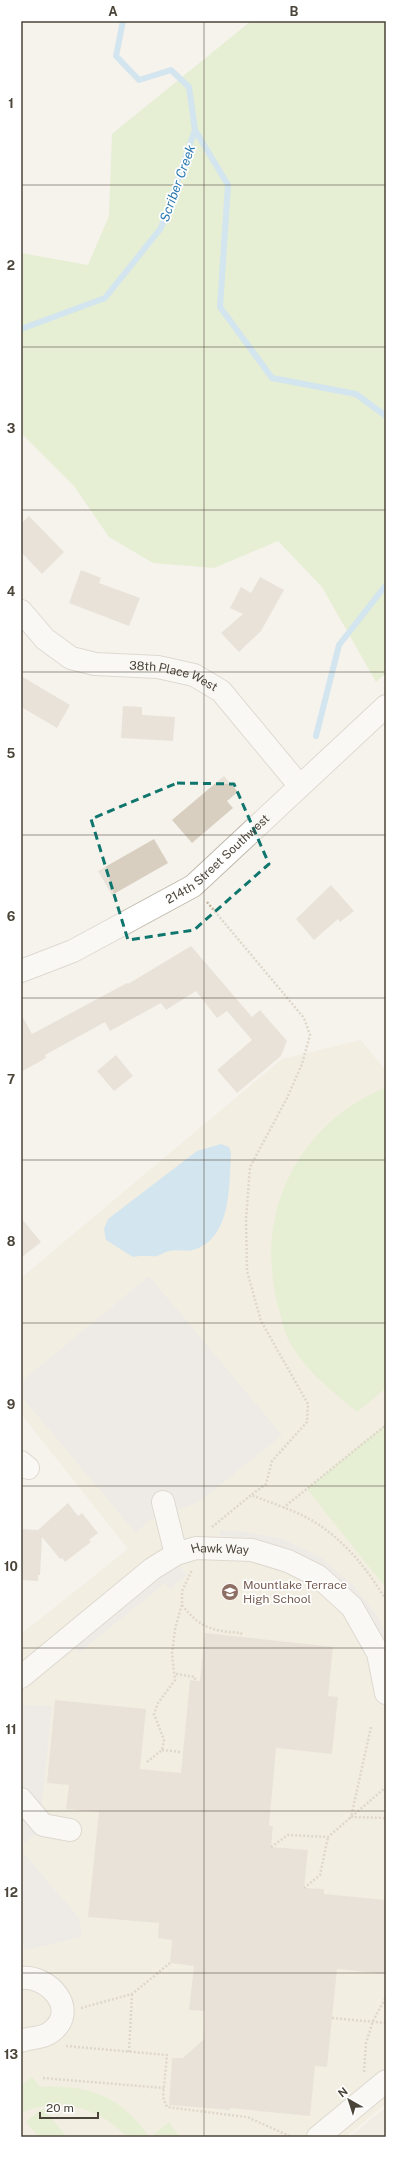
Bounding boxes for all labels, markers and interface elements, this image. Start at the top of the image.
text: A [108,4,118,19]
text: B [290,4,299,19]
text: 1 [8,96,14,111]
water label: Scriber Creek [157,143,198,224]
text: 2 [7,258,15,273]
text: 3 [7,421,16,436]
text: 4 [7,584,16,599]
street label: 38th Place West [129,659,220,695]
text: 5 [7,746,16,761]
street label: 214th Street Southwest [163,811,272,907]
text: 6 [7,909,16,924]
text: 7 [7,1072,15,1087]
text: 8 [7,1234,16,1249]
text: 9 [7,1397,15,1412]
street label: Hawk Way [189,1540,250,1557]
text: 10 [4,1559,18,1574]
place label: Mountlake Terrace High School [243,1578,347,1606]
school or university icon: Mountlake Terrace High School [220,1582,240,1602]
text: 11 [5,1722,17,1737]
text: 12 [4,1885,18,1900]
text: 13 [4,2047,18,2062]
north arrow [329,2080,369,2120]
text: N [336,2085,350,2100]
scale bar [40,2094,98,2120]
text: 20 m [46,2101,74,2115]

